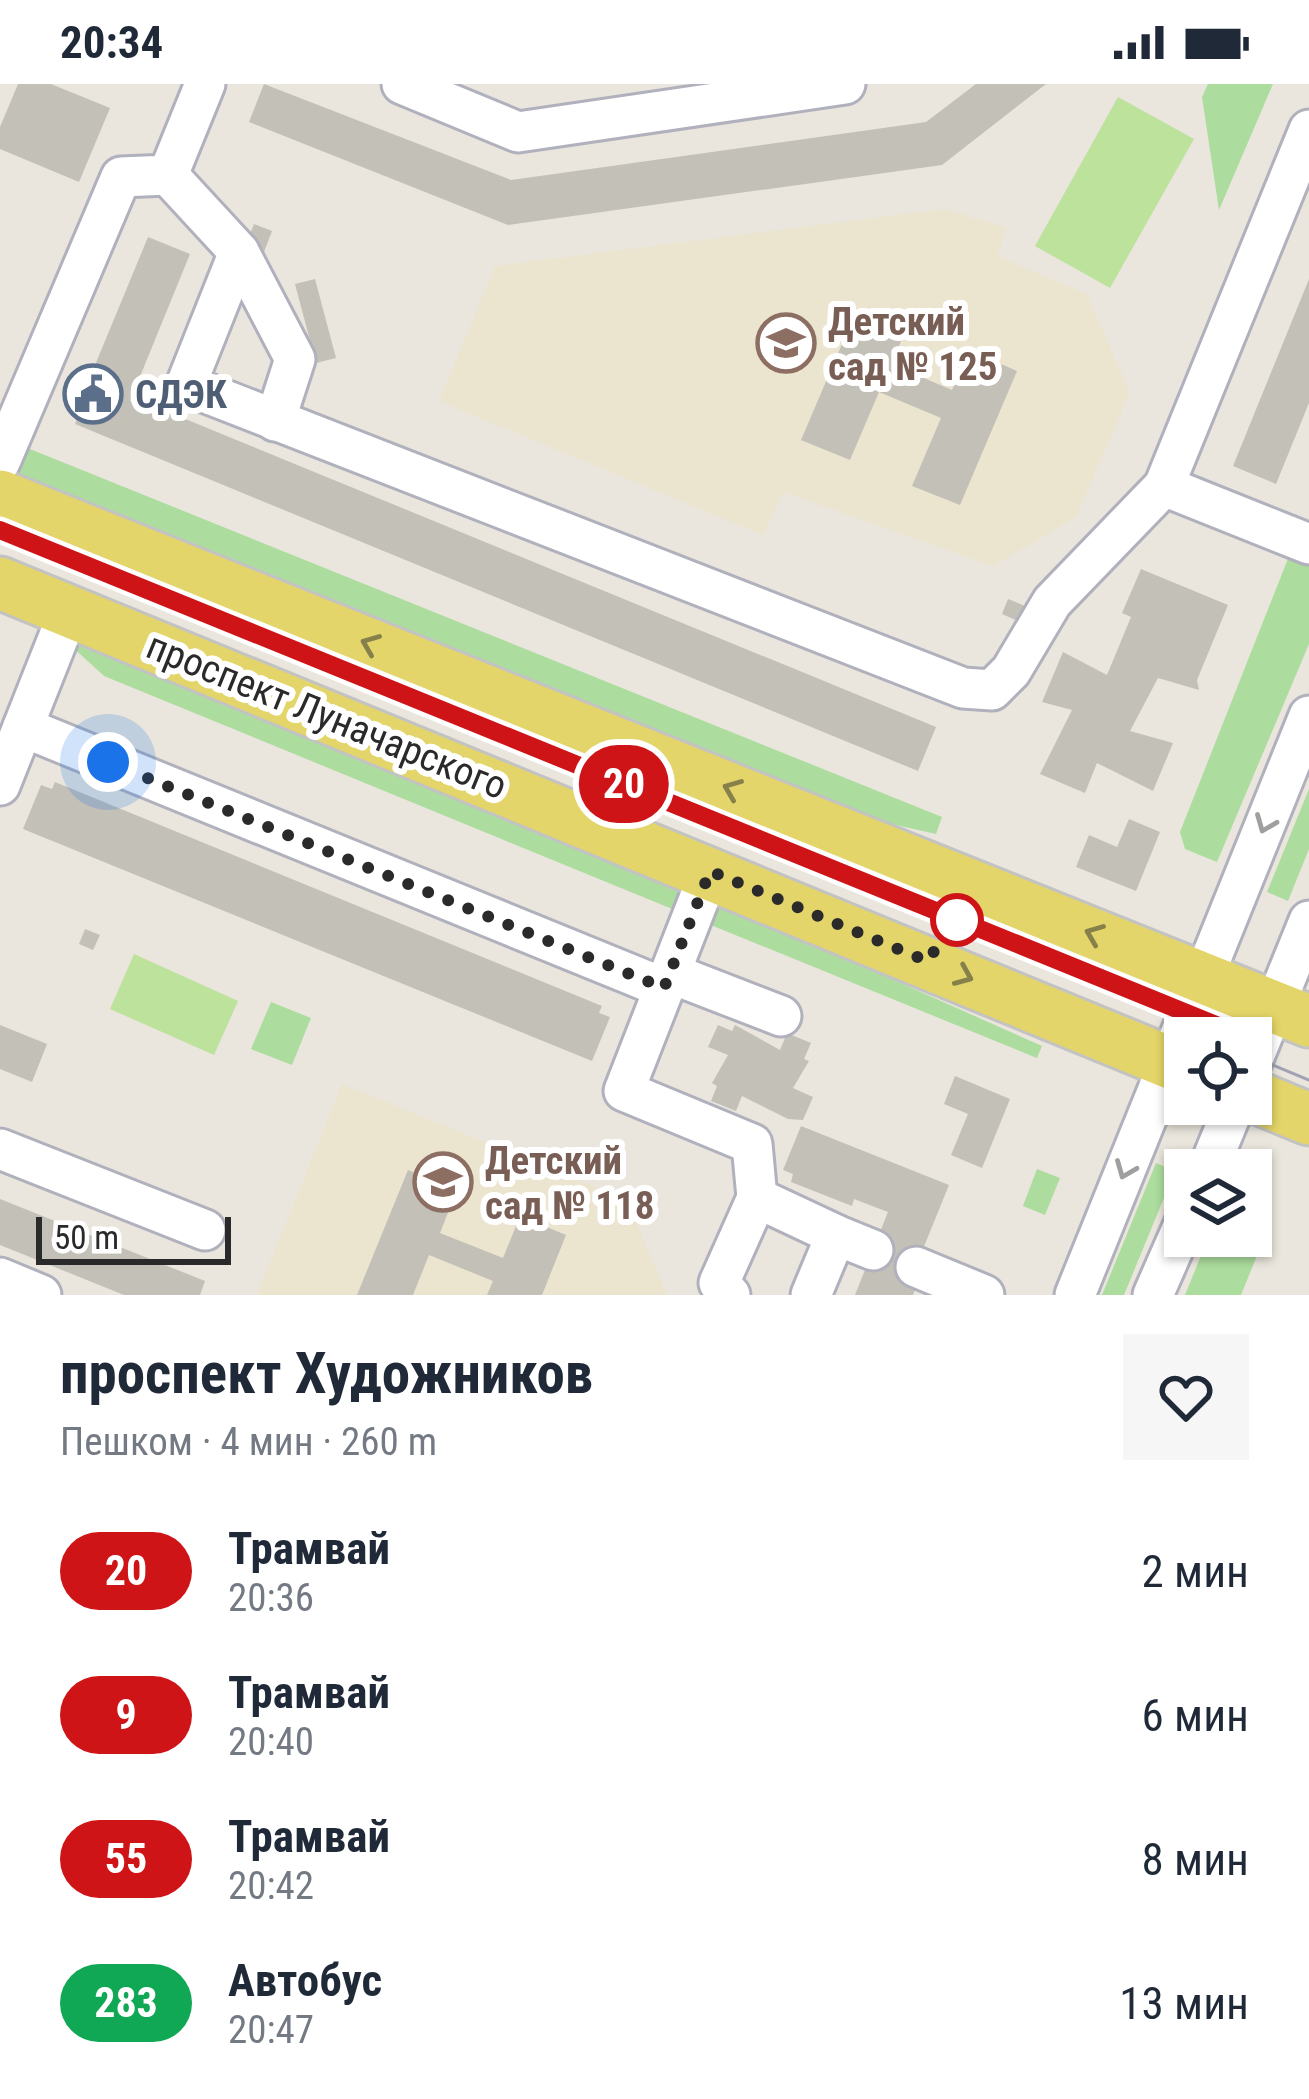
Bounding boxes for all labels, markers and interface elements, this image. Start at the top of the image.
text: 20:34 [60,16,163,69]
place label: Детский сад № 125 [828,299,997,390]
school or university icon: Детский сад № 125 [755,312,817,374]
public building icon: СДЭК [62,363,124,425]
place label: СДЭК [135,372,228,418]
street label: проспект Луначарского [140,623,513,809]
one-way arrow [361,634,382,658]
your location [78,732,138,792]
line badge: 20 [570,745,678,823]
text: 20 [603,759,645,808]
one-way arrow [723,779,744,803]
one-way arrow [1255,813,1279,834]
unlabelled marker [932,895,982,945]
one-way arrow [1085,923,1106,948]
one-way arrow [951,962,973,986]
map controls [1164,1017,1272,1257]
button: locate [1164,1017,1272,1125]
place label: Детский сад № 118 [485,1138,654,1229]
button: layers [1164,1149,1272,1257]
school or university icon: Детский сад № 118 [412,1151,474,1213]
one-way arrow [1114,1159,1139,1180]
scale bar [36,1211,231,1264]
text: 50 m [54,1218,119,1257]
button: heart [1123,1334,1249,1460]
text: проспект Художников [60,1340,593,1407]
text: Пешком · 4 мин · 260 m [60,1419,437,1465]
text: Трамвай [228,1522,390,1575]
text: 2 мин [1142,1545,1249,1598]
text: 20 [105,1546,147,1595]
text: 20:36 [228,1575,314,1621]
text: Трамвай [228,1666,390,1719]
text: 6 мин [1142,1689,1249,1742]
text: 9 [115,1690,137,1739]
text: 20:40 [228,1719,314,1765]
text: Трамвай [228,1810,390,1863]
text: 8 мин [1142,1833,1249,1886]
text: 55 [105,1834,147,1883]
text: 20:42 [228,1863,314,1909]
text: Автобус [228,1954,382,2007]
text: 13 мин [1119,1977,1249,2030]
text: 283 [94,1978,158,2027]
text: 20:47 [228,2007,314,2053]

